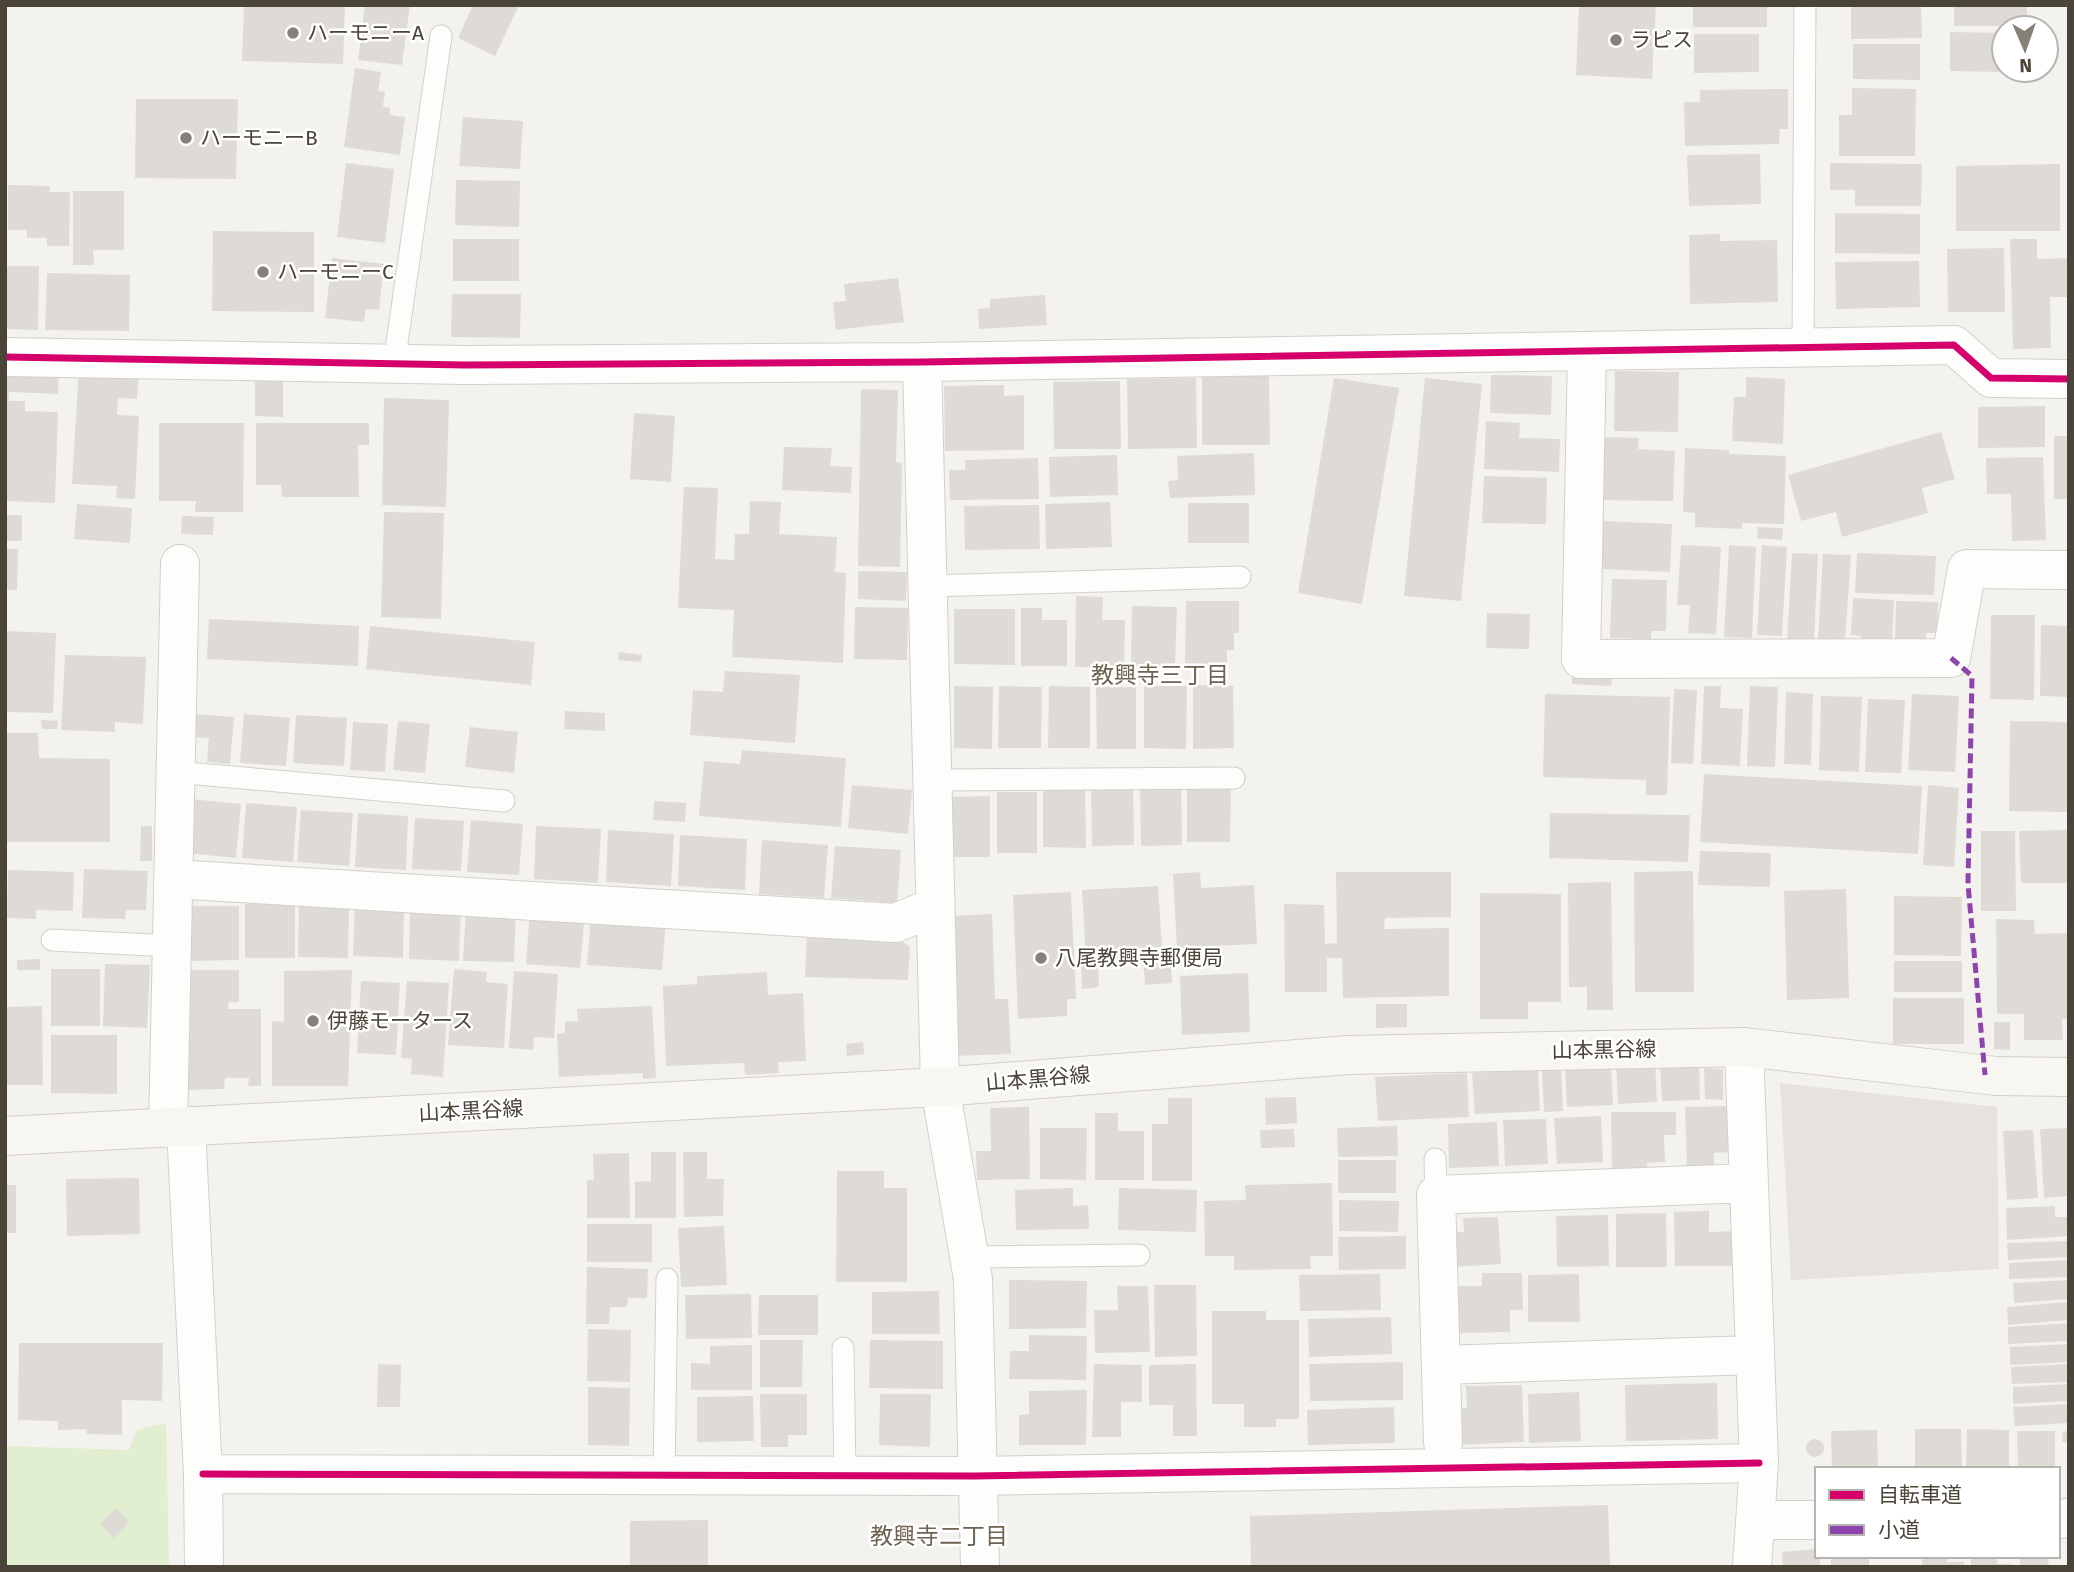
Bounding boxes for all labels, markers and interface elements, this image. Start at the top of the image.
north arrow [1990,14,2060,84]
place label: ハーモニーA [307,20,424,46]
marker: ハーモニーA [285,25,301,41]
place label: ラピス [1630,27,1693,53]
marker: ラピス [1608,32,1624,48]
text: N [2019,54,2032,77]
place label: ハーモニーB [200,125,318,151]
marker: ハーモニーB [178,130,194,146]
place label: ハーモニーC [277,259,394,285]
marker: ハーモニーC [255,264,271,280]
district label: 教興寺三丁目 [1091,661,1229,689]
place label: 八尾教興寺郵便局 [1055,945,1223,971]
marker: 八尾教興寺郵便局 [1033,950,1049,966]
place label: 伊藤モータース [327,1008,473,1034]
marker: 伊藤モータース [305,1013,321,1029]
street label: 山本黒谷線 [1551,1036,1657,1064]
street label: 山本黒谷線 [985,1061,1091,1097]
street label: 山本黒谷線 [418,1095,524,1127]
legend [1815,1467,2060,1558]
text: 自転車道 [1878,1482,1962,1508]
text: 小道 [1878,1517,1920,1543]
district label: 教興寺二丁目 [870,1522,1008,1550]

